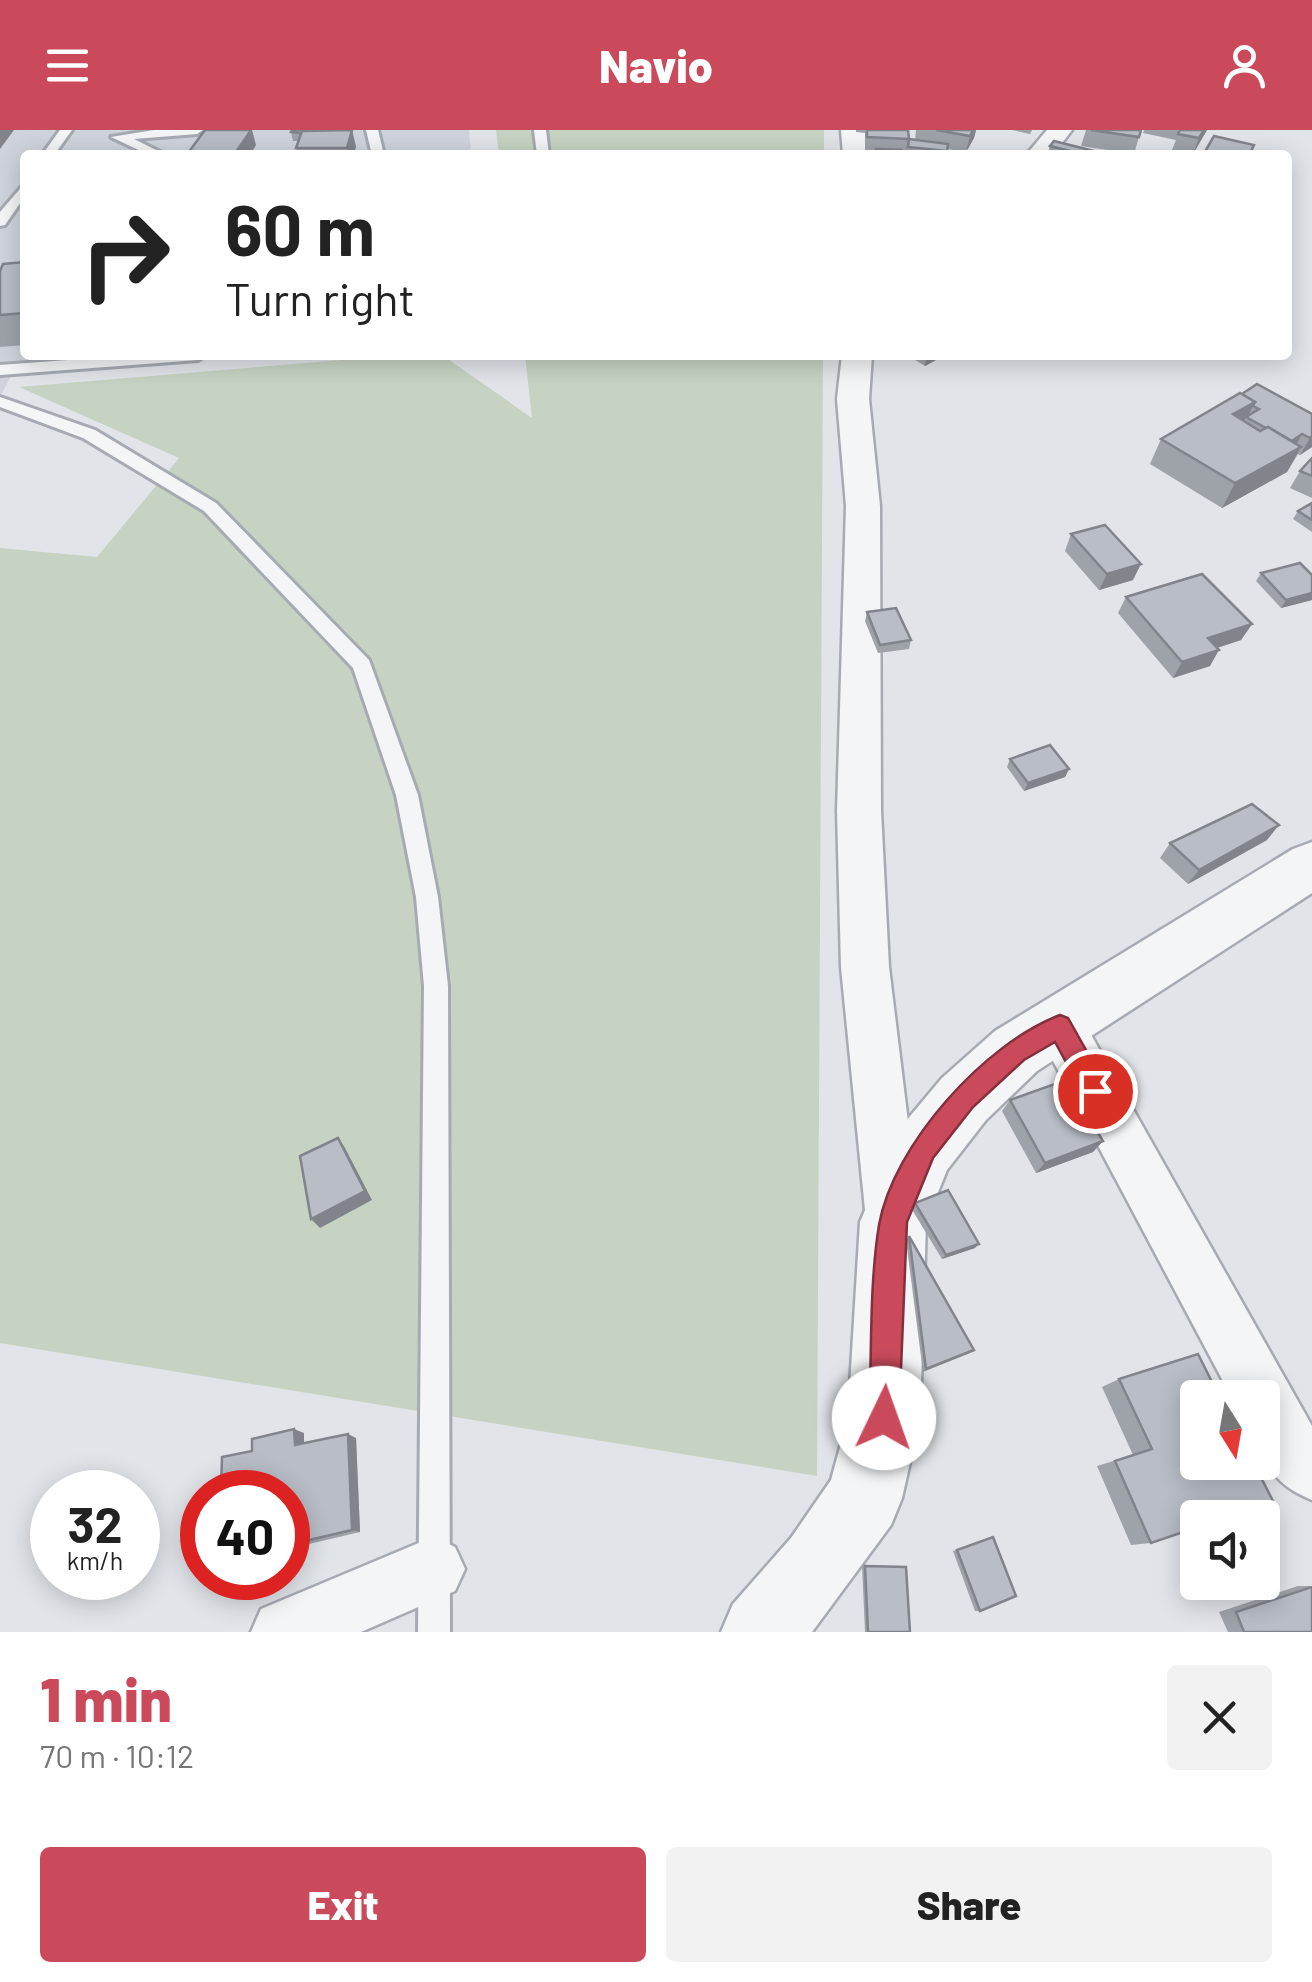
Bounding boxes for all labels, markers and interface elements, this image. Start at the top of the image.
icon: menu [40,38,95,93]
text: Navio [599,38,713,92]
icon: person [1217,38,1272,93]
text: 60 m [225,186,375,270]
icon: right [60,190,190,320]
text: Turn right [225,271,415,325]
pin [1053,1049,1138,1134]
icon: arrive [1068,1064,1123,1119]
position arrow [832,1366,936,1470]
north arrow [1180,1380,1280,1480]
map controls [1180,1380,1280,1600]
speed limit sign: 40 [180,1470,310,1600]
text: 32 [67,1493,122,1553]
button: sound [1180,1500,1280,1600]
text: km/h [67,1545,123,1575]
text: 1 min [40,1662,172,1734]
button: close [1167,1665,1272,1770]
text: 70 m · 10:12 [40,1736,194,1774]
button: Exit [40,1847,646,1962]
button: Share [666,1847,1272,1962]

